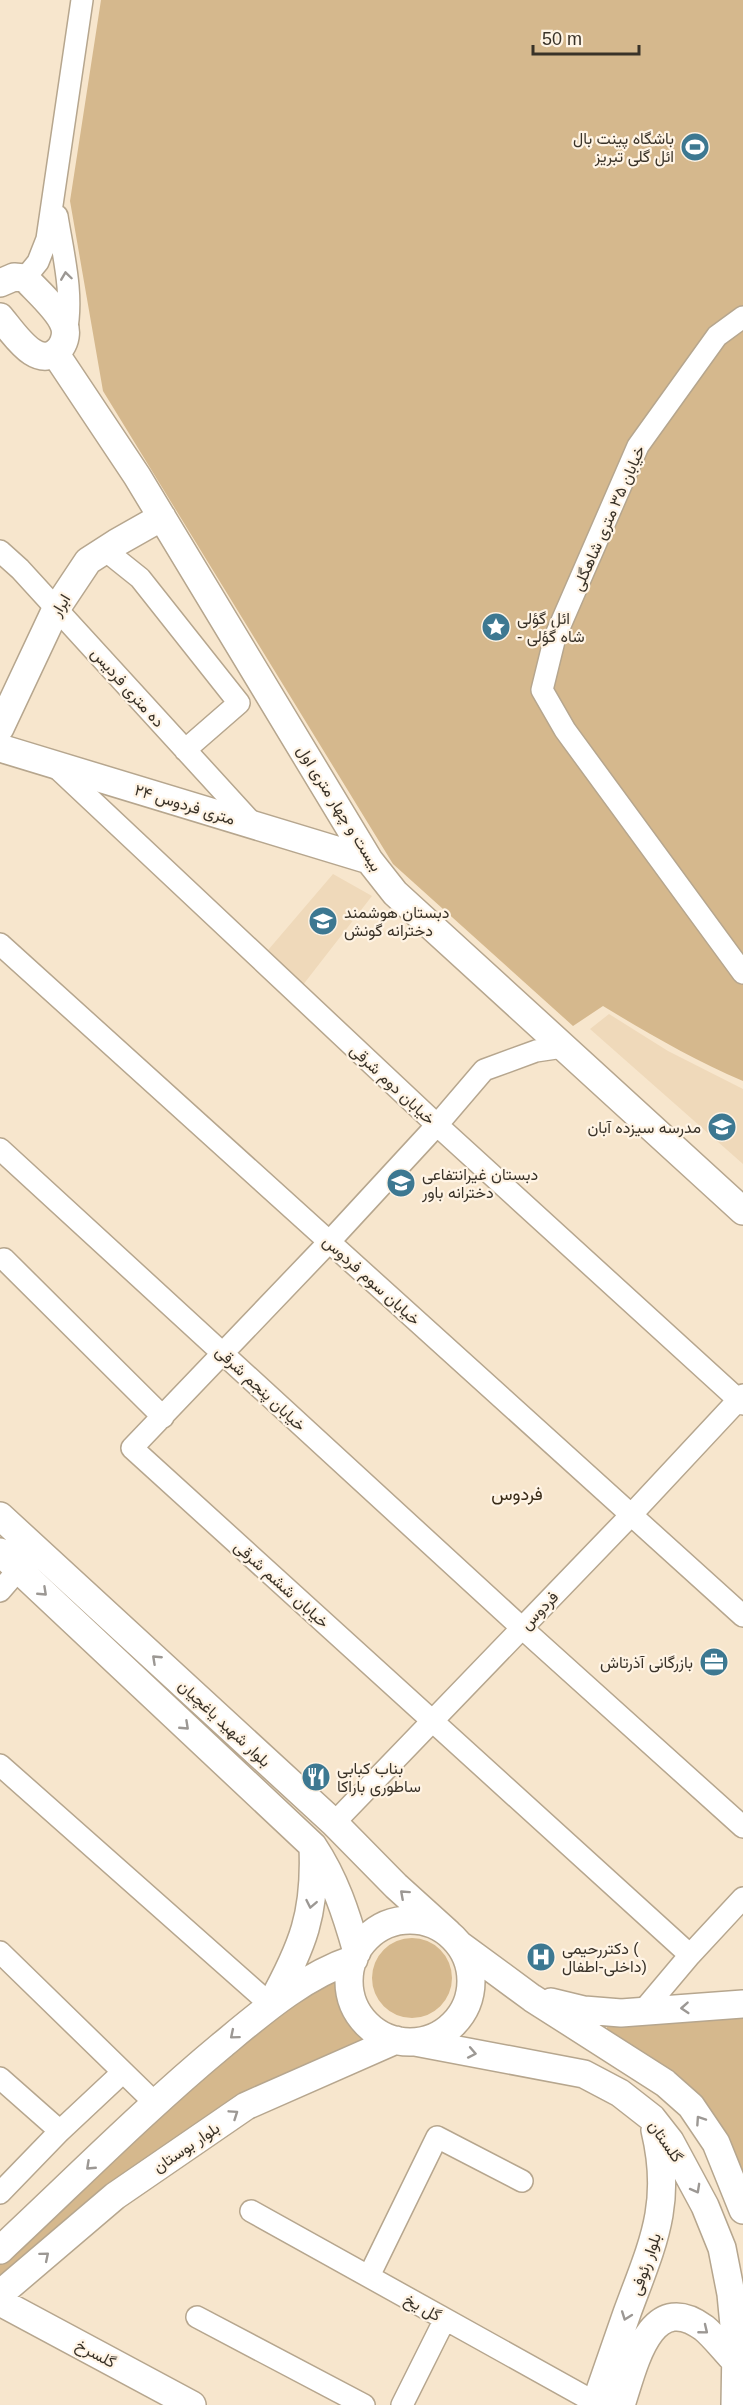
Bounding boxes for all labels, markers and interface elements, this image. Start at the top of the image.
scale bar [533,18,640,56]
text: 50 m [542,29,582,49]
place label: باشگاه پینت بال ائل گلی تبریز [573,130,674,167]
sports icon: باشگاه پینت بال ائل گلی تبریز [679,131,711,163]
one-way arrow [61,271,73,280]
street label: خیابان ۳۵ متری شاهگلی [569,443,650,594]
street label: ابرار [47,591,75,621]
place label: ائل گؤلی - شاه گؤلی [517,610,585,647]
place icon: ائل گؤلی - شاه گؤلی [480,611,512,643]
street label: ده متری فردیس [86,644,168,732]
street label: بیست و چهار متری اول [291,742,385,876]
street label: ۲۴ متری فردوس [132,781,237,830]
place label: دبستان هوشمند دخترانه گونش [344,904,449,941]
school or university icon: دبستان هوشمند دخترانه گونش [307,905,339,937]
street label: خیابان دوم شرقی [346,1041,439,1129]
school or university icon: مدرسه سیزده آبان [706,1111,738,1143]
place label: مدرسه سیزده آبان [587,1119,701,1138]
place label: دبستان غیرانتفاعی دخترانه باور [421,1166,538,1203]
school or university icon: دبستان غیرانتفاعی دخترانه باور [385,1167,417,1199]
street label: خیابان سوم فردوس [318,1232,424,1330]
street label: خیابان پنجم شرقی [210,1343,309,1437]
district label: فردوس [491,1484,543,1505]
street label: خیابان ششم شرقی [230,1538,333,1633]
one-way arrow [36,1585,46,1596]
street label: فردوس [517,1588,563,1634]
office icon: بازرگانی آذرتاش [698,1646,730,1678]
place label: بازرگانی آذرتاش [600,1654,693,1673]
one-way arrow [152,1655,162,1666]
street label: بلوار شهید یاغچیان [173,1677,274,1772]
one-way arrow [178,1718,189,1729]
place label: بناب کبابی ساطوری باراکا [337,1760,421,1797]
restaurant icon: بناب کبابی ساطوری باراکا [300,1761,332,1793]
one-way arrow [401,1890,411,1901]
one-way arrow [305,1898,318,1908]
place label: دکتررحیمی ( داخلی-اطفال) [562,1940,647,1977]
hospital icon: دکتررحیمی ( داخلی-اطفال) [525,1941,557,1973]
one-way arrow [680,2002,689,2015]
one-way arrow [230,2028,241,2039]
one-way arrow [467,2046,477,2059]
one-way arrow [228,2110,239,2121]
one-way arrow [697,2115,708,2126]
street label: گلستان [644,2117,686,2166]
street label: بلوار بوستان [150,2119,224,2177]
one-way arrow [86,2159,96,2170]
one-way arrow [689,2183,700,2194]
street label: بلوار رئوفی [627,2231,666,2298]
one-way arrow [38,2252,49,2263]
street label: گل یخ [400,2291,444,2327]
one-way arrow [621,2310,634,2321]
one-way arrow [697,2323,708,2334]
street label: گلسرخ [72,2336,119,2374]

